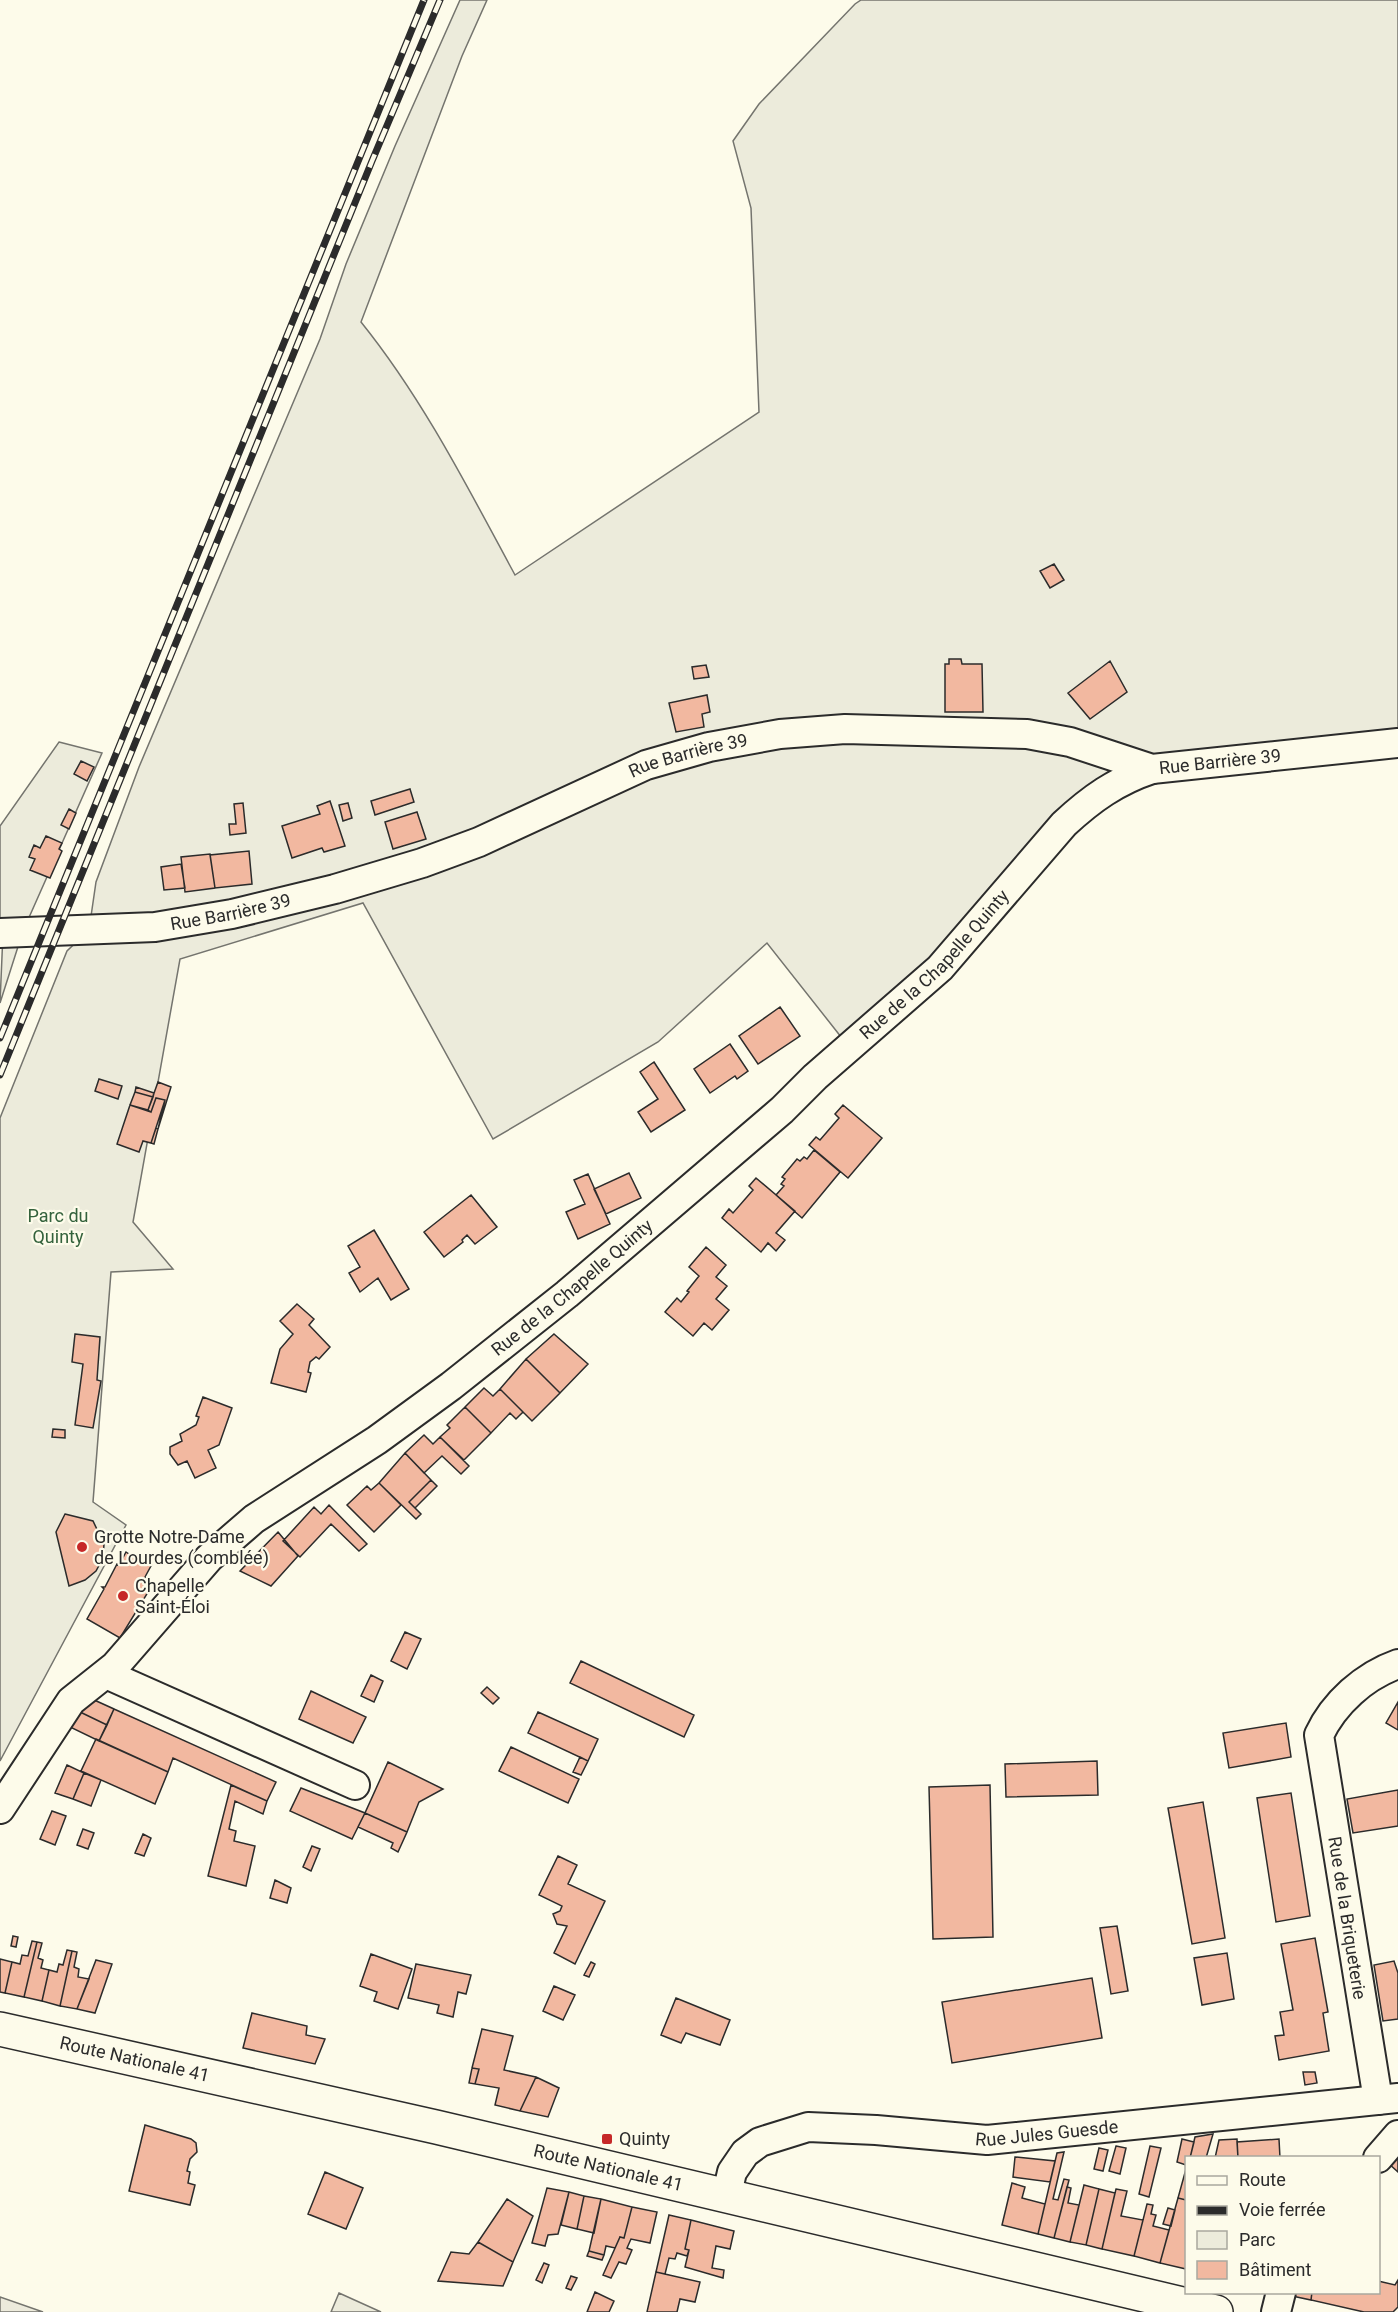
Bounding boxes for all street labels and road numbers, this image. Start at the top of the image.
street label: Rue Barrière 39 [625,729,749,782]
street label: Rue Barrière 39 [1158,744,1282,778]
street label: Rue de la Chapelle Quinty [855,885,1013,1043]
street label: Rue Barrière 39 [169,889,293,934]
street label: Rue de la Chapelle Quinty [487,1214,657,1360]
street label: Rue de la Briqueterie [1324,1835,1371,2001]
street label: Route Nationale 41 [58,2032,212,2086]
street label: Rue Jules Guesde [974,2116,1119,2150]
street label: Route Nationale 41 [532,2140,685,2195]

